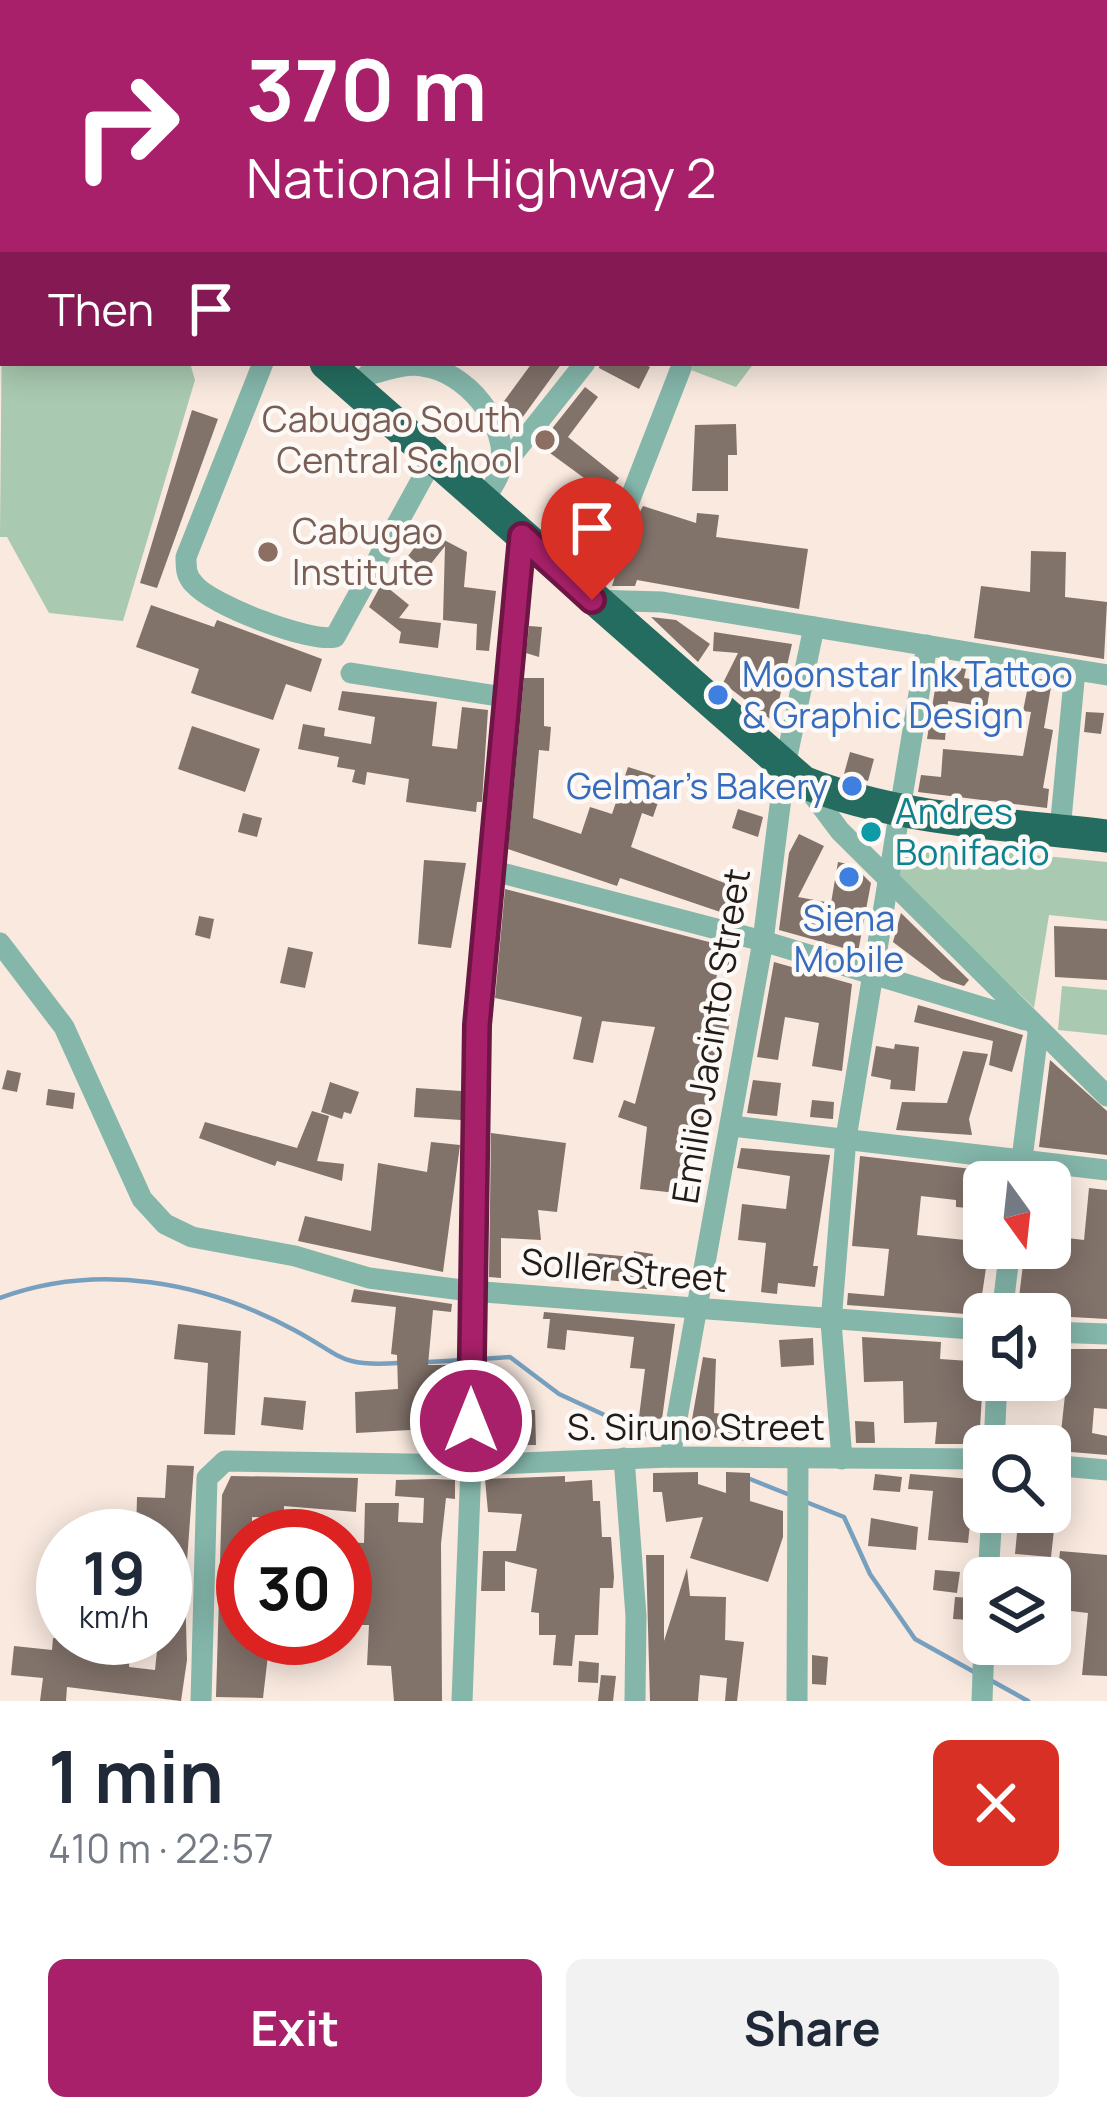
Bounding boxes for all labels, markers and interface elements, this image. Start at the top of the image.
text: 370 m [246,31,487,146]
icon: right [48,48,204,204]
text: National Highway 2 [246,140,717,214]
icon: arrive [178,276,244,342]
text: Then [48,278,154,340]
place label: Cabugao South Central School [262,394,521,484]
marker: Cabugao South Central School [532,427,558,453]
pin [541,477,643,600]
icon: arrive [559,495,625,561]
place label: Cabugao Institute [292,506,443,596]
marker: Cabugao Institute [255,539,281,565]
place label: Moonstar Ink Tattoo & Graphic Design [742,649,1073,739]
marker: Moonstar Ink Tattoo & Graphic Design [705,682,731,708]
place label: Gelmar’s Bakery [566,761,828,810]
marker: Gelmar’s Bakery [839,773,865,799]
place label: Andres Bonifacio [895,786,1049,876]
marker: Andres Bonifacio [858,819,884,845]
marker: Siena Mobile [836,864,862,890]
street label: Emilio Jacinto Street [660,865,761,1207]
place label: Siena Mobile [794,893,904,983]
north arrow [963,1161,1071,1269]
map controls [963,1161,1071,1665]
street label: Soller Street [519,1236,729,1303]
button: sound [963,1293,1071,1401]
position arrow [408,1358,534,1484]
street label: S. Siruno Street [567,1402,825,1451]
button: search [963,1425,1071,1533]
speed limit sign: 30 [216,1509,372,1665]
text: 19 [82,1531,146,1613]
button: layers [963,1557,1071,1665]
text: km/h [79,1596,149,1637]
text: 1 min [48,1726,224,1825]
button: close [933,1740,1059,1866]
text: 410 m · 22:57 [48,1821,274,1875]
button: Exit [48,1959,542,2097]
button: Share [566,1959,1059,2097]

